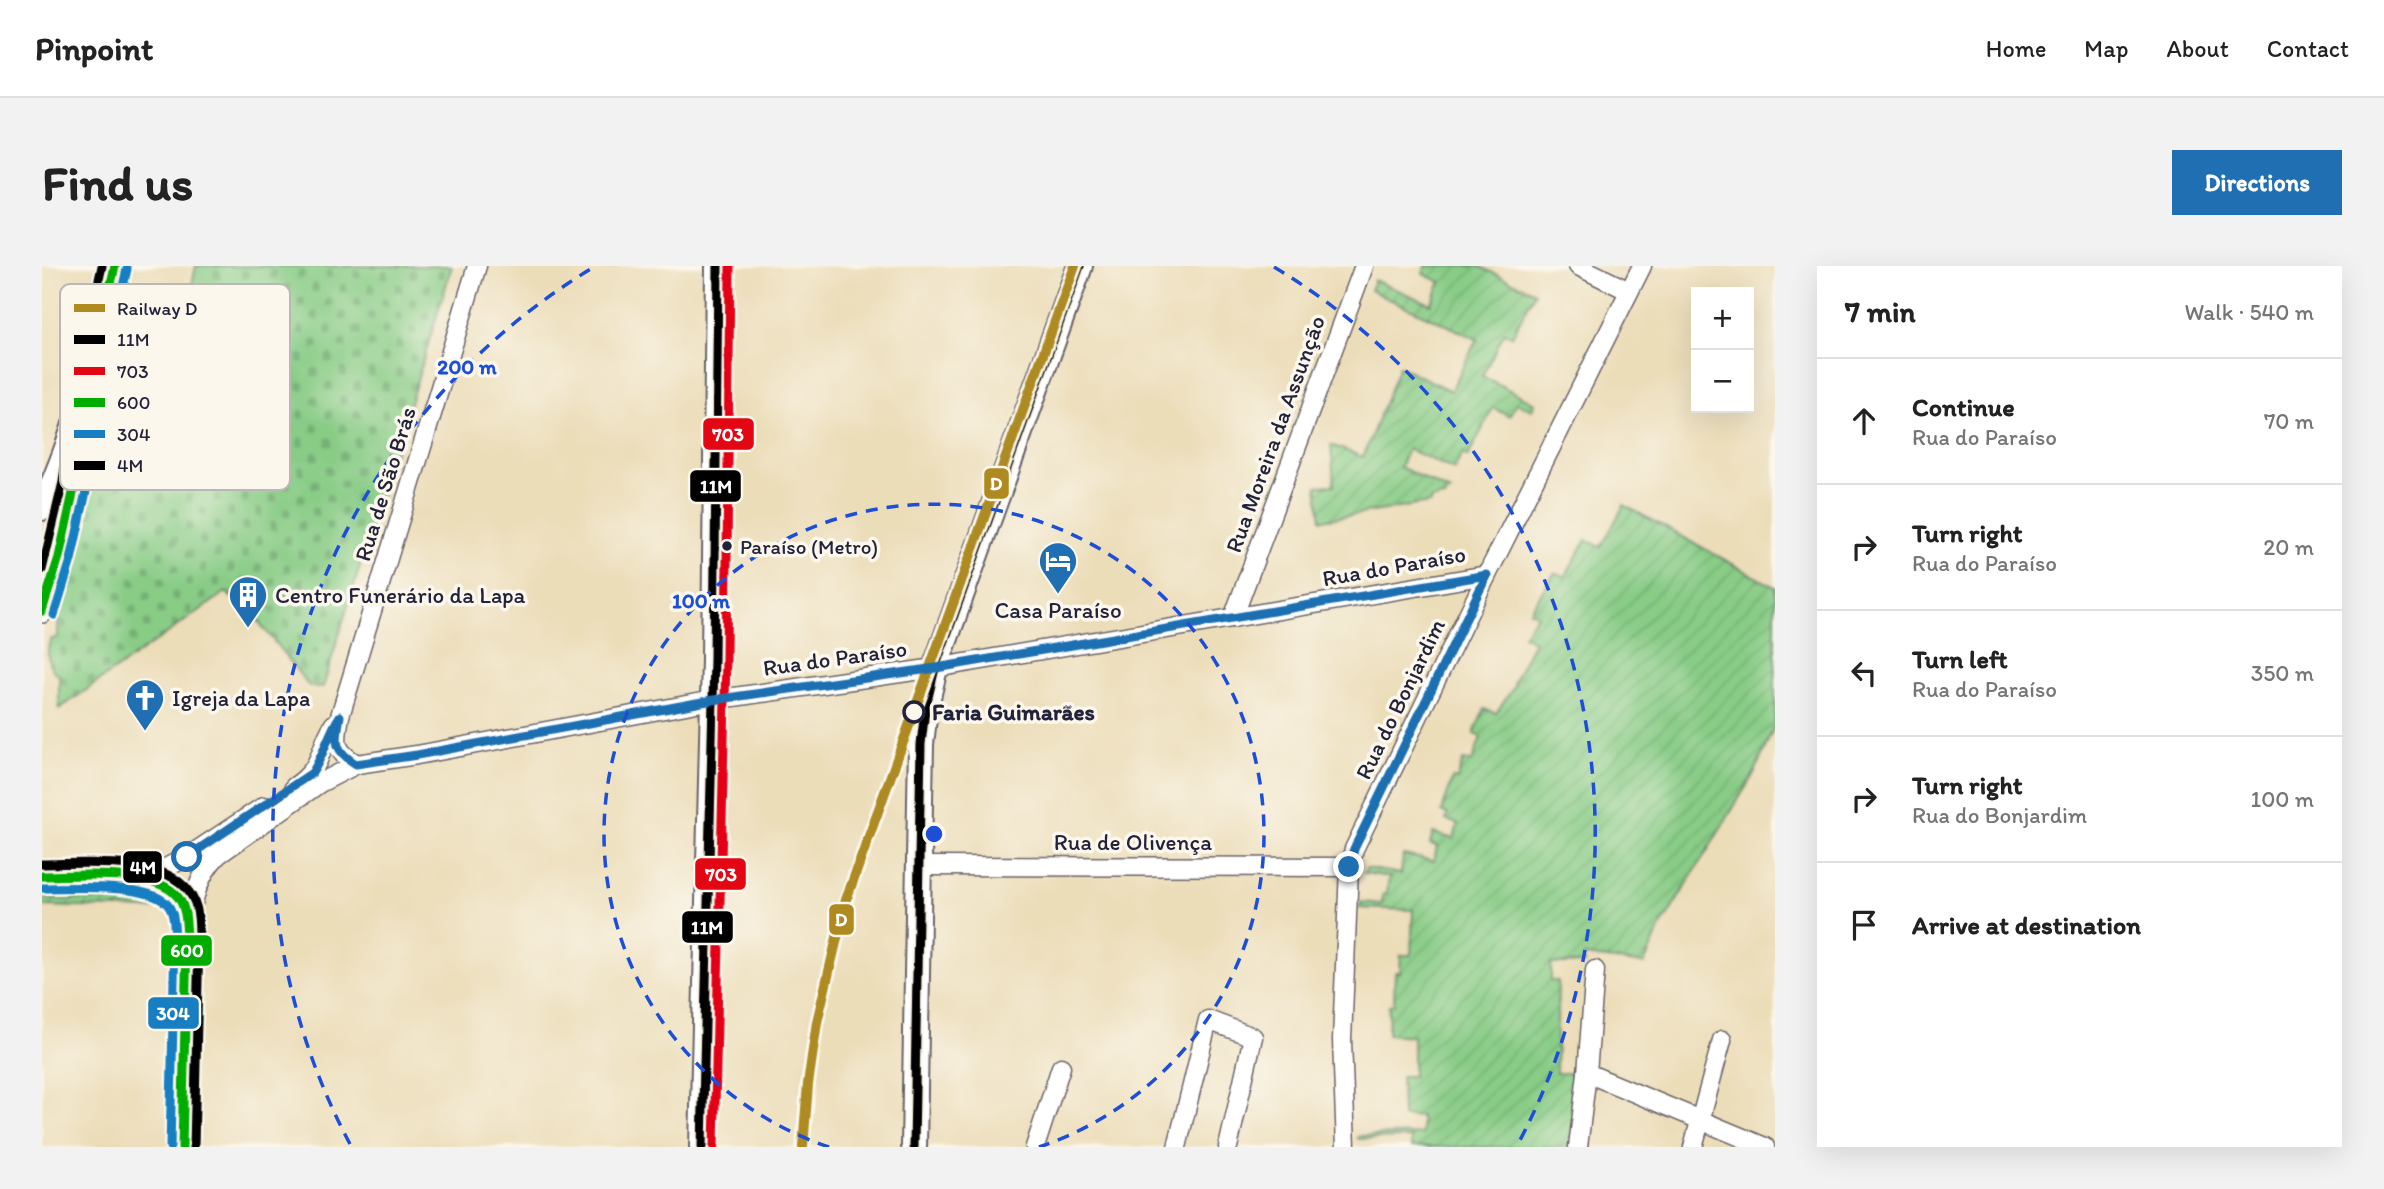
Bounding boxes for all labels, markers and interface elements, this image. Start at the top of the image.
text: Pinpoint [35,29,153,68]
text: Home [1986,34,2046,63]
text: Map [2084,34,2128,63]
text: About [2166,34,2229,63]
text: Contact [2267,34,2349,63]
button: Directions [2172,150,2342,215]
text: Find us [42,153,193,212]
legend [60,284,290,490]
map controls [1691,287,1754,413]
button: + [1691,287,1754,350]
text: 7 min [1845,293,1916,330]
text: Railway D [117,297,197,320]
text: Walk · 540 m [2184,298,2314,326]
street label: Rua Moreira da Assunção [1219,312,1331,556]
text: 11M [117,328,150,351]
button: − [1691,350,1754,413]
text: 200 m [437,354,497,379]
text: 703 [117,360,148,383]
text: 600 [117,391,150,414]
text: Continue [1912,391,2015,423]
icon: ahead [1845,402,1883,440]
street label: Rua de São Brás [348,403,422,565]
text: 70 m [2264,407,2314,435]
line badge: 703 [702,417,755,451]
text: 304 [117,423,150,446]
text: 703 [711,423,744,446]
text: Rua do Paraíso [1912,423,2057,451]
text: 4M [117,454,143,477]
line badge: D [983,467,1010,500]
line badge: 11M [689,469,742,503]
text: D [990,472,1003,495]
text: 11M [700,475,732,498]
text: Turn right [1912,517,2023,549]
icon: right [1845,528,1883,566]
text: 20 m [2263,533,2314,561]
place label: Paraíso (Metro) [740,534,878,559]
marker: Paraíso (Metro) [720,539,734,553]
hotel icon: Casa Paraíso [1037,540,1079,595]
street label: Rua do Paraíso [1320,540,1468,592]
text: Rua do Paraíso [1912,549,2057,577]
building icon: Centro Funerário da Lapa [227,574,269,629]
place label: Centro Funerário da Lapa [275,581,526,609]
text: 100 m [672,588,730,613]
place label: Casa Paraíso [994,596,1122,624]
street label: Rua do Bonjardim [1349,614,1451,784]
street label: Rua do Paraíso [761,634,909,682]
text: Turn left [1912,643,2008,675]
icon: left [1845,654,1883,692]
text: 350 m [2251,659,2314,687]
text: Rua do Paraíso [1912,675,2057,703]
church icon: Igreja da Lapa [124,677,166,732]
place label: Igreja da Lapa [172,684,310,712]
place label: Faria Guimarães [932,698,1095,726]
marker: Faria Guimarães [903,701,925,723]
text: Turn right [1912,769,2023,801]
icon: right [1845,780,1883,818]
text: 100 m [2250,785,2314,813]
text: Rua do Bonjardim [1912,801,2087,829]
centre of rings [922,822,946,846]
street label: Rua de Olivença [1054,828,1212,856]
route start [171,841,202,872]
line badge: 4M [122,850,163,884]
route end [1333,851,1364,882]
text: 4M [130,856,156,879]
line badge: 703 [694,857,747,891]
text: 703 [704,863,737,886]
line badge: D [828,903,855,936]
icon: arrive [1845,906,1883,944]
text: D [835,908,848,931]
text: Arrive at destination [1912,909,2141,941]
line badge: 11M [681,910,734,944]
text: 11M [691,916,723,939]
line badge: 600 [160,934,213,967]
text: 600 [170,939,204,962]
line badge: 304 [147,996,200,1030]
text: 304 [156,1002,190,1025]

